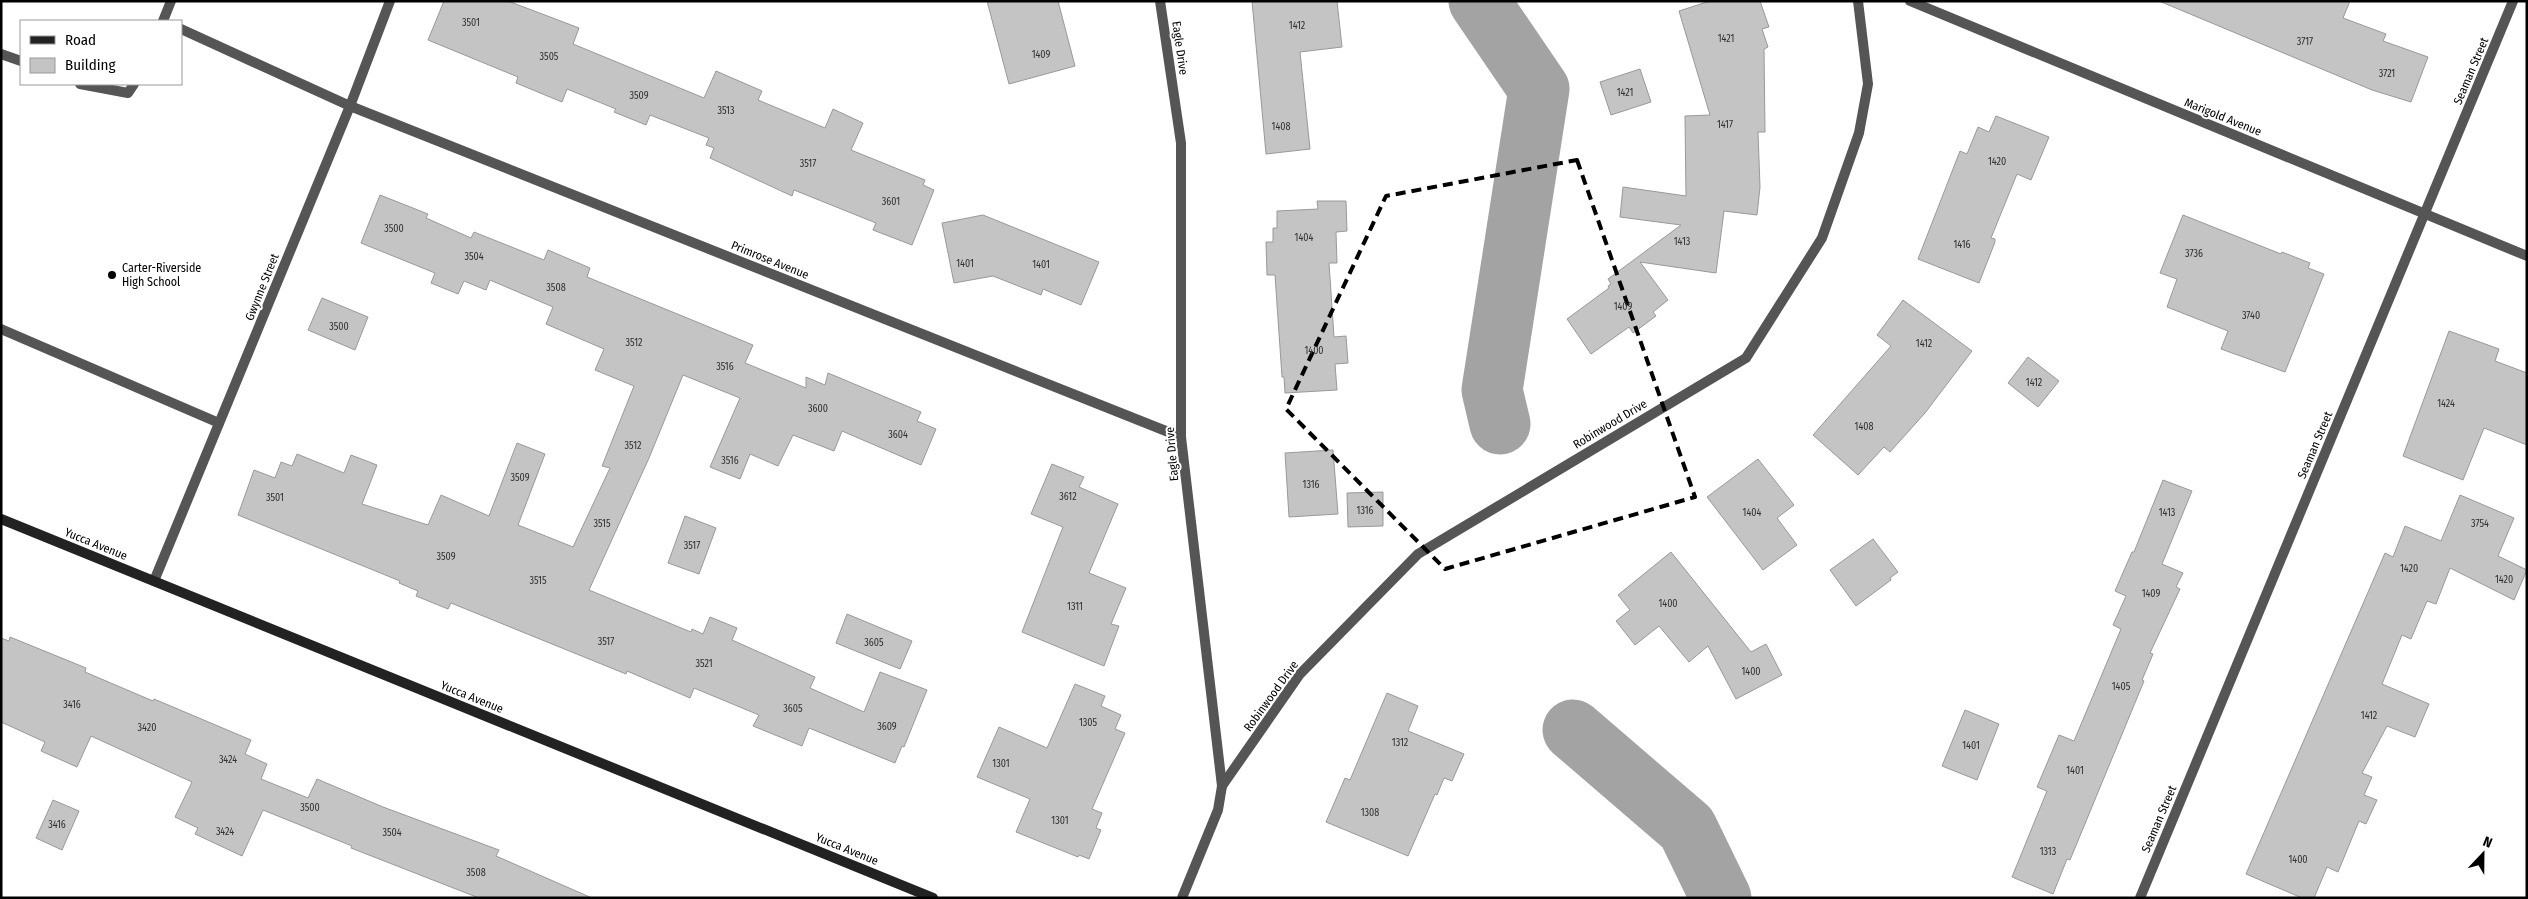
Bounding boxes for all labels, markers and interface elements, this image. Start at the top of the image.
house number: 3501 [462,17,480,29]
legend [20,20,182,85]
street label: Eagle Drive [1169,20,1191,76]
house number: 1412 [1289,20,1306,32]
text: Road [65,31,96,49]
house number: 1421 [1718,33,1734,45]
street label: Seaman Street [2451,35,2491,107]
house number: 3717 [2297,36,2313,48]
house number: 1409 [1032,49,1051,61]
house number: 3505 [540,51,559,63]
text: Building [65,56,116,74]
house number: 3721 [2379,68,2395,80]
house number: 1421 [1617,87,1633,99]
house number: 3509 [629,90,649,102]
street label: Marigold Avenue [2182,95,2264,139]
house number: 3513 [717,105,735,117]
house number: 1417 [1717,119,1733,131]
house number: 1408 [1272,121,1290,133]
house number: 1420 [1988,156,2006,168]
house number: 3517 [800,158,816,170]
house number: 3601 [882,196,900,208]
house number: 3500 [384,223,404,235]
house number: 1404 [1295,232,1314,244]
house number: 1413 [1674,236,1691,248]
street label: Primrose Avenue [729,238,811,282]
house number: 1416 [1953,239,1971,251]
house number: 3736 [2185,248,2203,260]
street label: Gwynne Street [242,251,282,323]
house number: 3504 [464,251,484,263]
house number: 1401 [956,258,974,270]
house number: 1401 [1032,259,1050,271]
place label: Carter-Riverside High School [122,261,201,289]
marker: Carter-Riverside High School [106,269,118,281]
house number: 3508 [546,282,566,294]
house number: 1409 [1614,301,1633,313]
house number: 3740 [2242,310,2260,322]
house number: 3500 [329,321,349,333]
house number: 3512 [626,337,643,349]
house number: 1412 [1916,338,1933,350]
house number: 1400 [1304,345,1324,357]
house number: 3516 [716,361,734,373]
house number: 1412 [2026,377,2043,389]
street label: Robinwood Drive [1571,396,1649,452]
house number: 1424 [2437,398,2455,410]
house number: 3600 [808,403,828,415]
street label: Seaman Street [2295,409,2335,481]
house number: 1408 [1855,421,1873,433]
street label: Eagle Drive [1163,426,1181,482]
house number: 3604 [888,429,908,441]
house number: 3512 [625,440,642,452]
house number: 3516 [721,455,739,467]
house number: 3509 [510,472,530,484]
house number: 1316 [1302,479,1320,491]
house number: 3612 [1059,491,1077,503]
house number: 3501 [266,492,284,504]
house number: 1316 [1356,505,1374,517]
house number: 1404 [1743,507,1762,519]
house number: 1413 [2159,507,2176,519]
house number: 3515 [593,518,611,530]
house number: 3754 [2471,518,2489,530]
street label: Yucca Avenue [63,525,129,563]
house number: 3517 [684,540,700,552]
house number: 3509 [436,551,456,563]
house number: 1420 [2400,563,2418,575]
house number: 1420 [2495,574,2513,586]
house number: 3515 [529,575,547,587]
house number: 1409 [2142,588,2161,600]
house number: 1400 [1658,598,1678,610]
house number: 1311 [1067,601,1083,613]
house number: 3517 [598,636,614,648]
house number: 3605 [864,637,884,649]
house number: 3521 [695,658,713,670]
street label: Robinwood Drive [1241,658,1301,734]
house number: 1400 [1741,666,1761,678]
street label: Yucca Avenue [439,678,505,716]
house number: 1405 [2112,681,2131,693]
house number: 3416 [63,699,81,711]
house number: 3605 [783,703,803,715]
house number: 1412 [2361,710,2378,722]
house number: 1305 [1079,717,1098,729]
house number: 3609 [877,721,897,733]
house number: 3420 [138,722,156,734]
house number: 1312 [1392,737,1409,749]
house number: 1401 [1962,740,1980,752]
house number: 3424 [219,754,237,766]
house number: 1301 [992,758,1010,770]
house number: 1401 [2066,765,2084,777]
street label: Seaman Street [2139,783,2179,855]
house number: 3500 [300,802,320,814]
house number: 1308 [1361,807,1379,819]
house number: 1301 [1051,815,1069,827]
house number: 3416 [48,819,66,831]
house number: 3424 [216,826,234,838]
house number: 3504 [382,827,402,839]
north arrow [2458,829,2508,879]
street label: Yucca Avenue [814,830,880,868]
text: N [2481,833,2495,852]
house number: 1313 [2040,846,2057,858]
house number: 1400 [2288,854,2308,866]
house number: 3508 [466,867,486,879]

